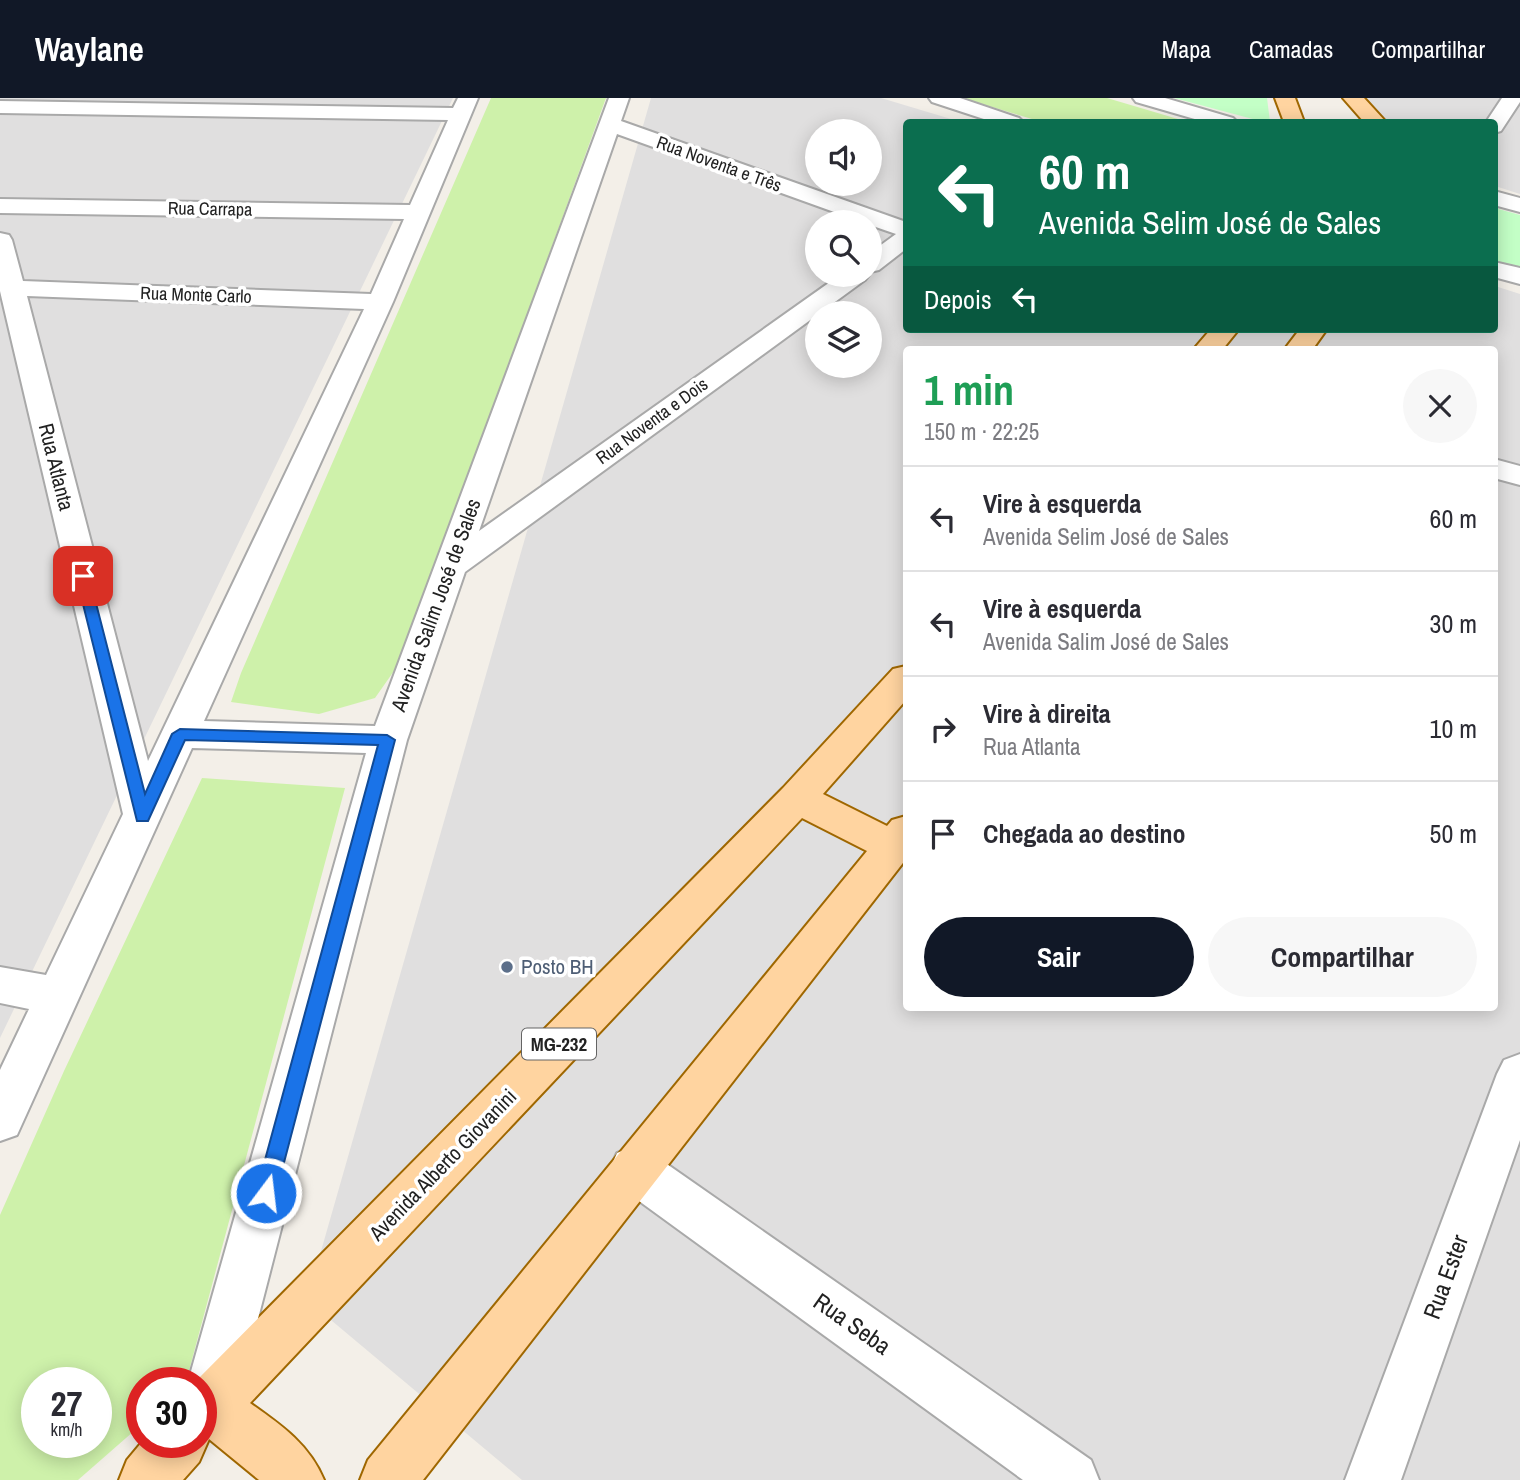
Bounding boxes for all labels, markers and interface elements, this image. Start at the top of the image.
text: Waylane [35,27,144,71]
text: Mapa [1162,33,1211,65]
text: Camadas [1249,33,1333,65]
text: Compartilhar [1371,33,1485,65]
map controls [805,119,882,378]
button: sound [805,119,882,196]
street label: Rua Noventa e Três [653,129,785,198]
text: 60 m [1039,138,1131,204]
icon: left [924,147,1015,238]
street label: Rua Carrapa [168,195,252,222]
text: Avenida Selim José de Sales [1039,201,1381,244]
button: search [805,210,882,287]
street label: Rua Monte Carlo [140,280,252,309]
icon: left [1006,280,1044,318]
text: Depois [924,282,992,317]
button: layers [805,301,882,378]
text: 1 min [924,362,1014,418]
button: close [1403,369,1477,443]
street label: Rua Noventa e Dois [591,371,713,470]
text: 150 m · 22:25 [924,416,1039,447]
street label: Rua Atlanta [32,420,81,514]
text: Vire à esquerda [983,486,1141,521]
street label: Avenida Salim José de Sales [383,494,488,716]
icon: left [924,500,962,538]
text: 60 m [1430,501,1477,536]
text: Avenida Selim José de Sales [983,521,1229,552]
pin [53,546,113,606]
icon: arrive [64,557,102,595]
text: Vire à esquerda [983,591,1141,626]
icon: left [924,605,962,643]
text: 30 m [1430,606,1477,641]
text: Avenida Salim José de Sales [983,626,1229,657]
text: Vire à direita [983,696,1111,731]
icon: right [924,710,962,748]
text: 10 m [1430,711,1477,746]
text: Rua Atlanta [983,731,1081,762]
icon: arrive [924,815,962,853]
text: Chegada ao destino [983,816,1186,851]
text: 50 m [1430,816,1477,851]
button: Sair [924,917,1194,997]
button: Compartilhar [1208,917,1477,997]
place label: Posto BH [521,952,594,981]
marker: Posto BH [499,959,515,975]
road number: MG-232 [522,1028,596,1060]
street label: Avenida Alberto Giovanini [362,1082,523,1248]
position arrow [229,1156,303,1230]
street label: Rua Ester [1415,1230,1475,1323]
street label: Rua Seba [808,1285,898,1361]
speed limit sign: 30 [126,1367,217,1458]
text: 27 [51,1380,82,1427]
text: km/h [51,1417,83,1442]

